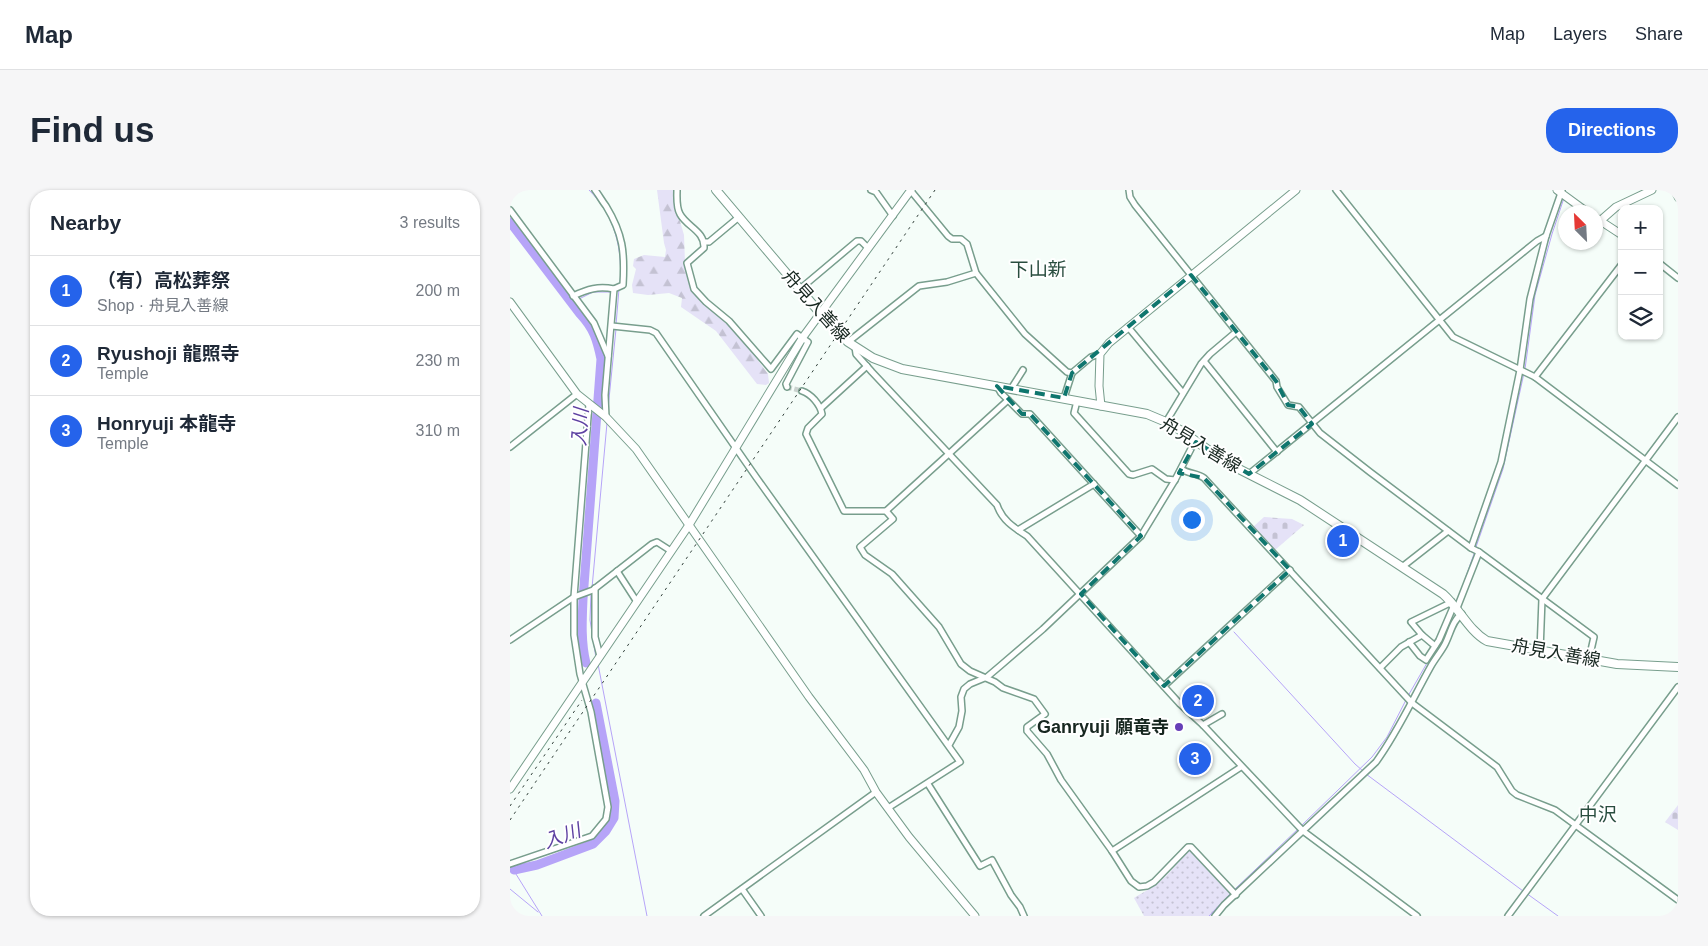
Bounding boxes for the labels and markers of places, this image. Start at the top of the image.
pin: 1 [1327,522,1359,560]
pin: 2 [1182,682,1214,720]
place label: Ganryuji 願竜寺 [1037,717,1169,737]
marker: Ganryuji 願竜寺 [1173,721,1185,733]
pin: 3 [1179,740,1211,778]

